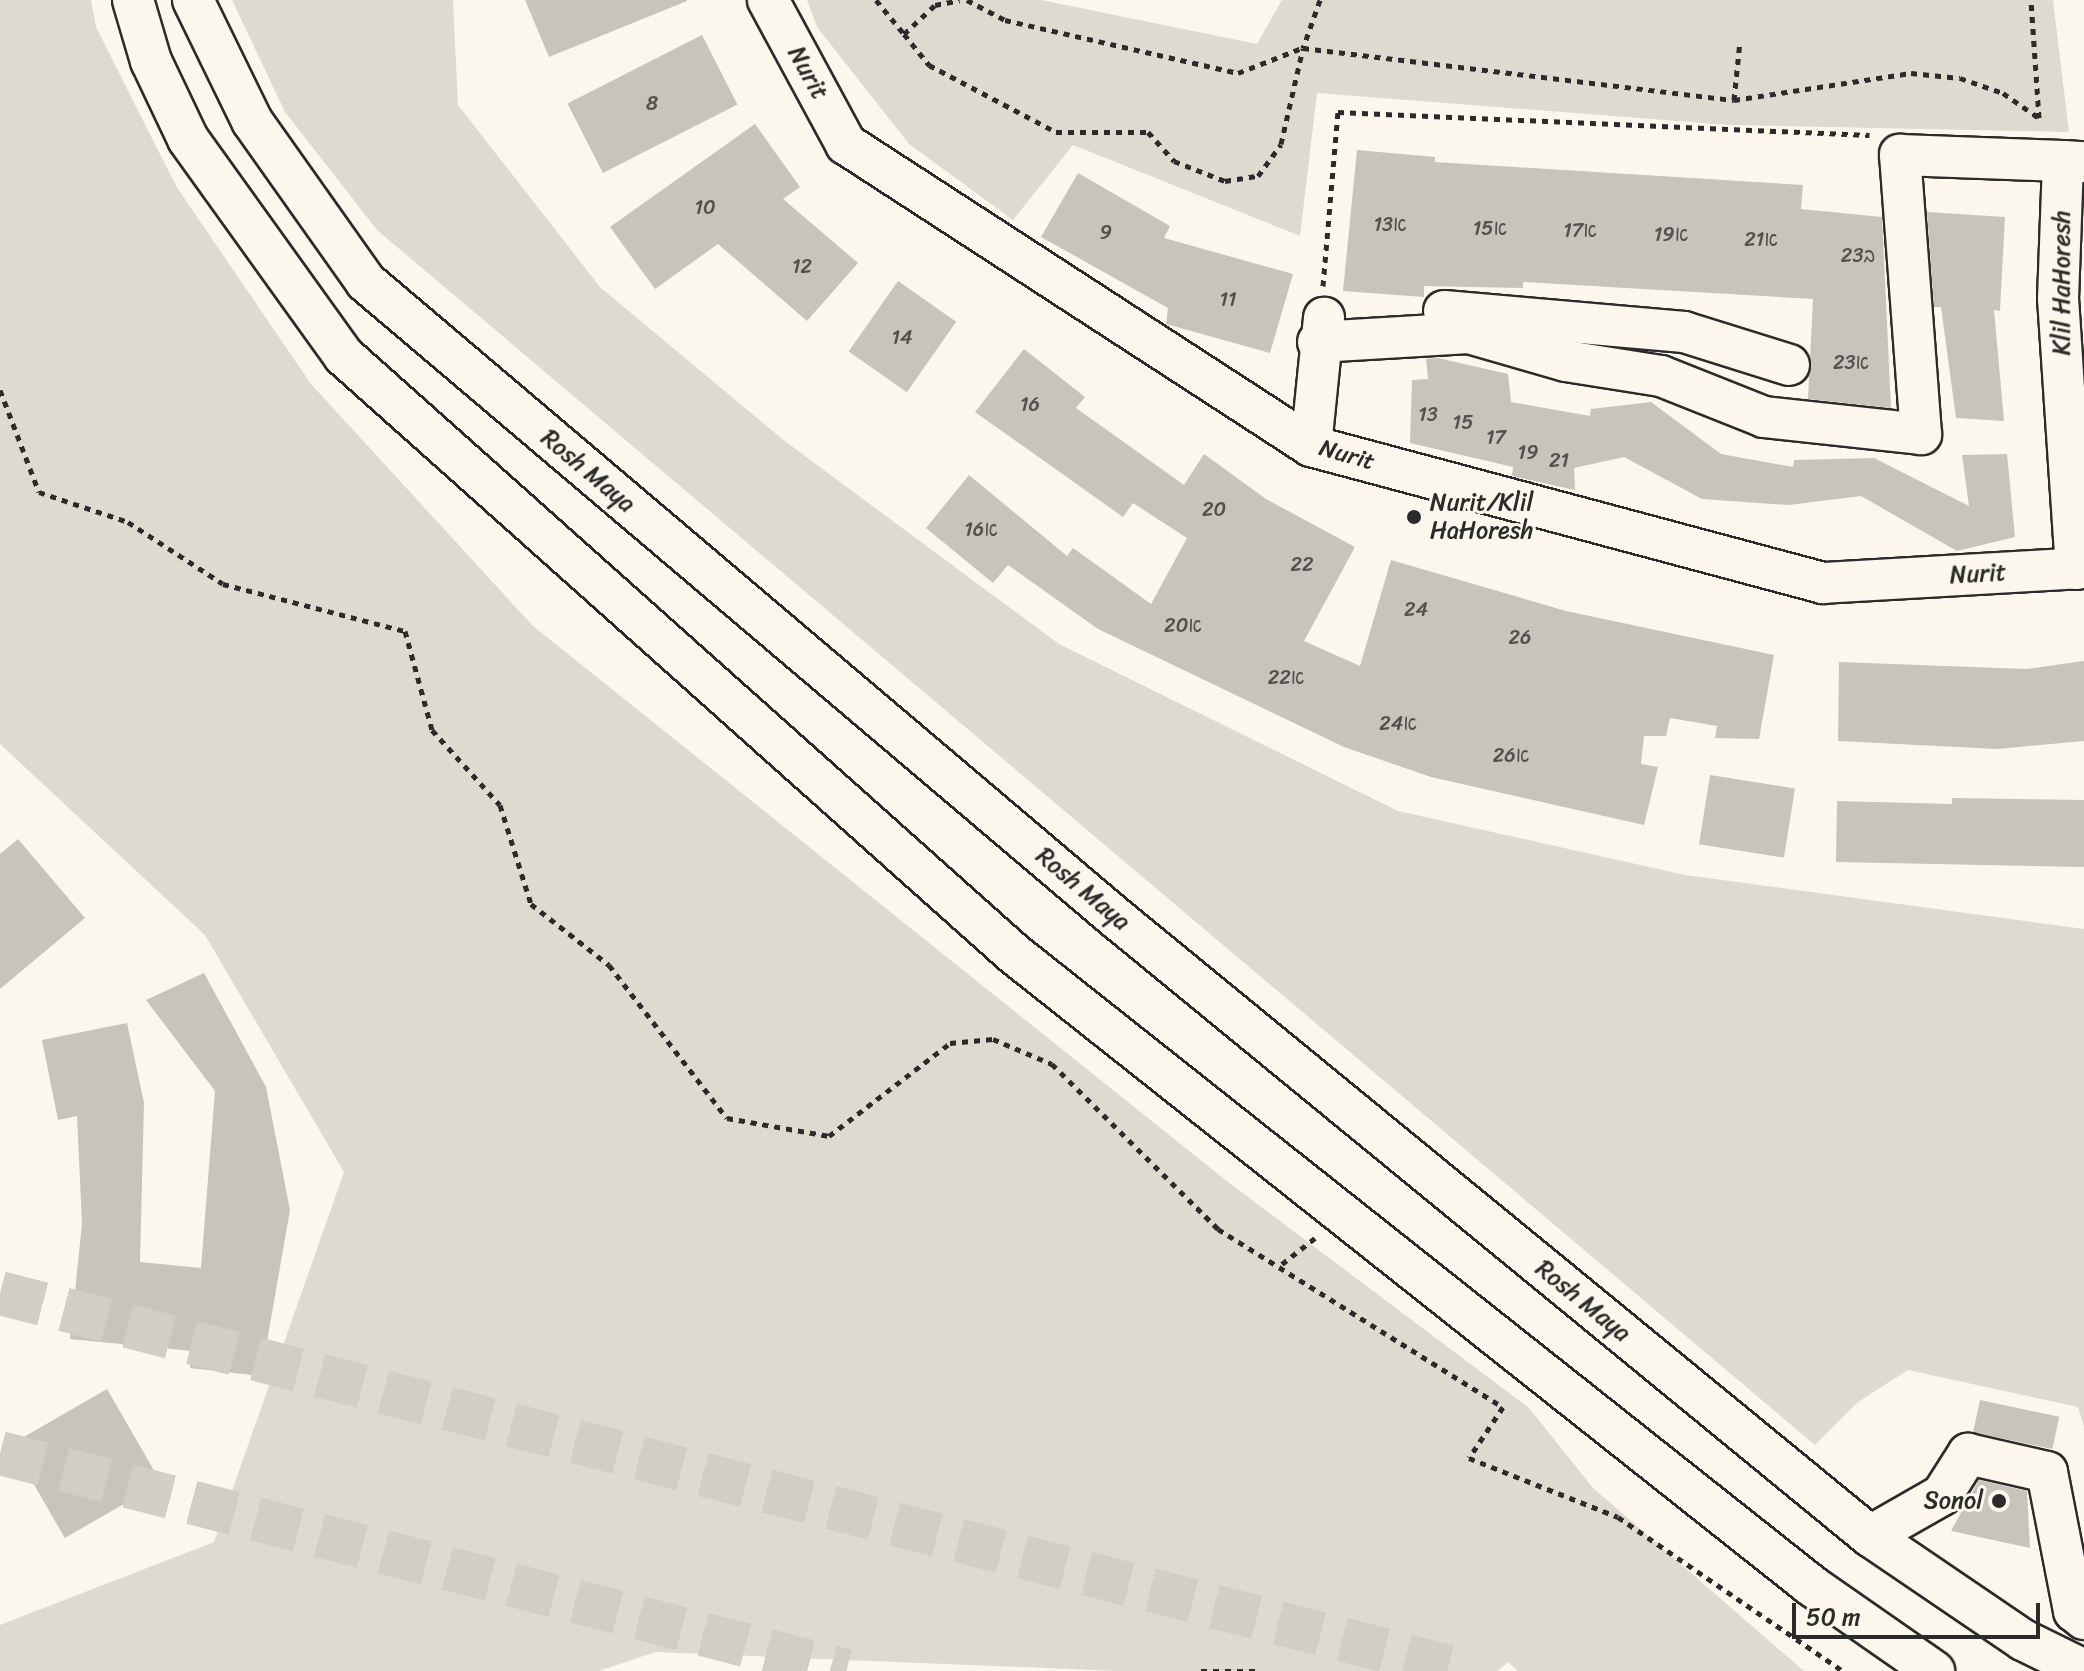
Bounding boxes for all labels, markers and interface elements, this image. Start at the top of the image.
street label: Nurit [782,41,834,105]
house number: 8 [646,91,658,115]
house number: 10 [694,195,716,219]
street label: Klil HaHoresh [2048,211,2076,355]
house number: 13א [1373,212,1407,236]
house number: 15א [1473,216,1507,240]
house number: 17א [1563,218,1597,242]
house number: 9 [1100,220,1112,244]
house number: 19א [1654,222,1688,246]
house number: 21א [1744,227,1778,251]
house number: 23ב [1841,243,1875,267]
house number: 12 [792,254,812,278]
house number: 11 [1219,287,1237,311]
house number: 14 [891,325,913,349]
house number: 23א [1833,350,1869,374]
house number: 16 [1020,392,1040,416]
house number: 13 [1418,402,1438,426]
house number: 15 [1453,410,1473,434]
street label: Rosh Maya [536,424,640,518]
house number: 17 [1486,425,1506,449]
street label: Nurit [1316,433,1378,477]
house number: 19 [1518,440,1538,464]
house number: 21 [1549,448,1569,472]
place label: Nurit/Klil HaHoresh [1430,489,1533,545]
house number: 20 [1202,497,1226,521]
marker: Nurit/Klil HaHoresh [1405,508,1423,526]
house number: 16א [964,517,998,541]
house number: 22 [1290,552,1314,576]
street label: Nurit [1949,558,2007,590]
house number: 24 [1404,597,1428,621]
house number: 20א [1164,613,1202,637]
house number: 26 [1509,625,1531,649]
house number: 22א [1268,665,1304,689]
house number: 24א [1379,711,1417,735]
house number: 26א [1493,743,1529,767]
street label: Rosh Maya [1031,842,1135,936]
street label: Rosh Maya [1530,1254,1636,1348]
place label: Sonol [1924,1487,1983,1515]
marker: Sonol [1990,1492,2008,1510]
scale bar [1796,1587,2044,1637]
text: 50 m [1806,1596,1861,1638]

